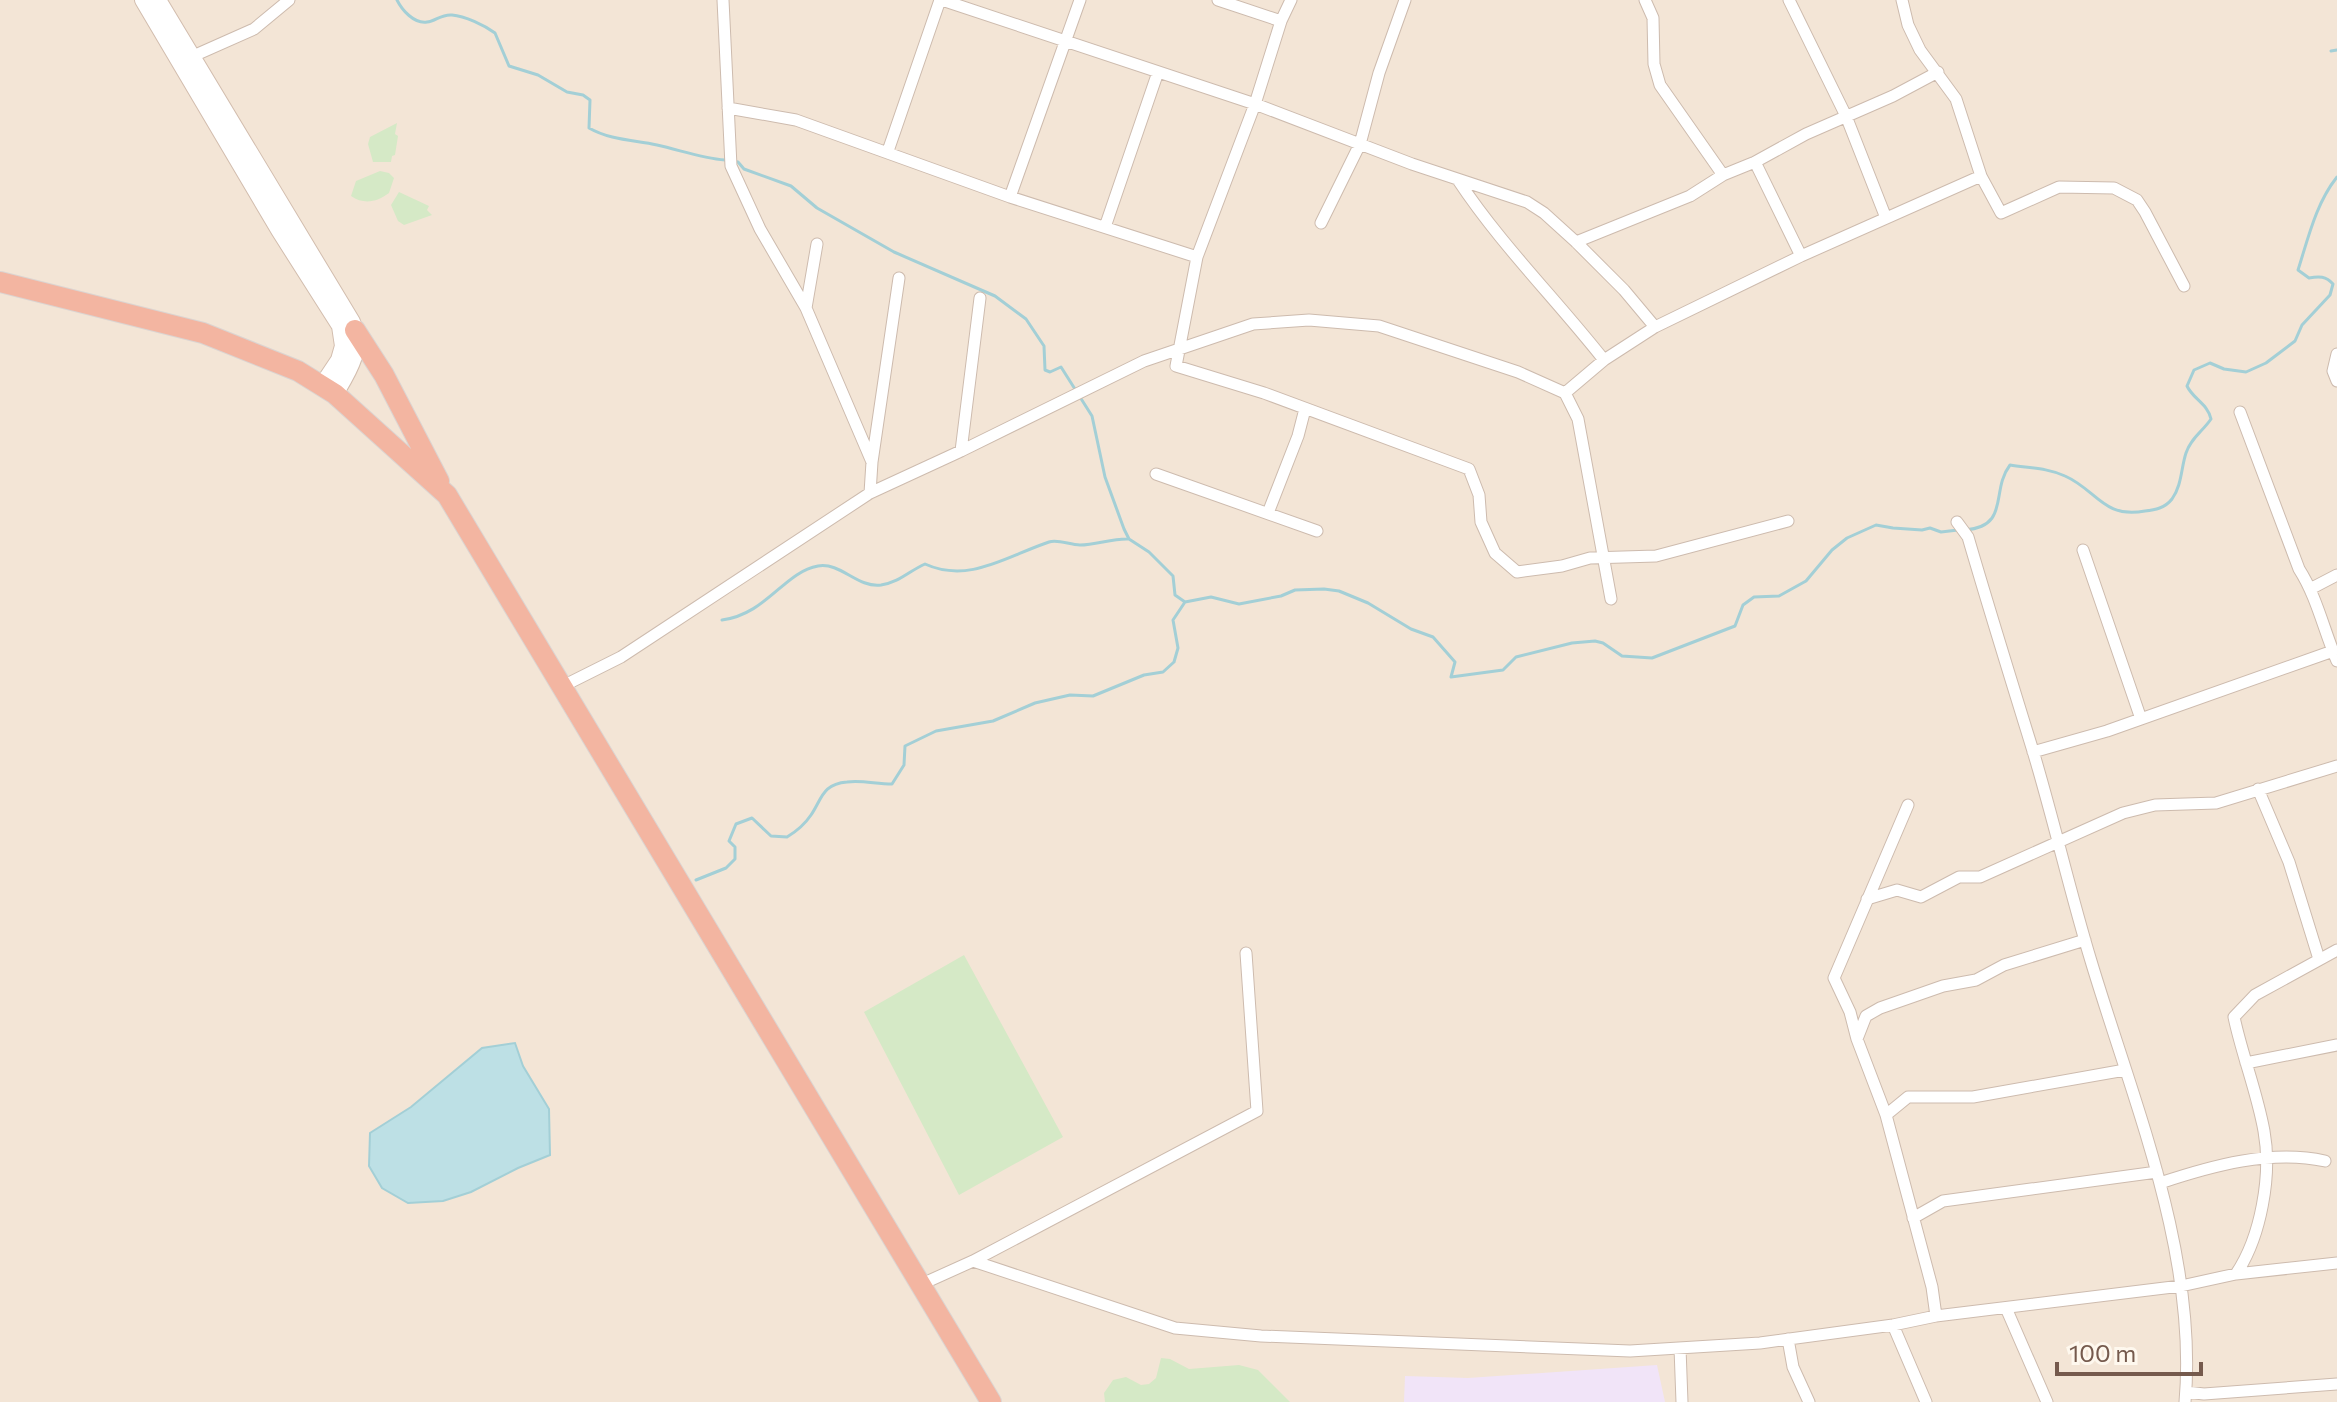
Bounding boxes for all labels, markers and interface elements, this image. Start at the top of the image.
scale bar [2057,1326,2201,1376]
text: 100 m [2069,1338,2136,1367]

